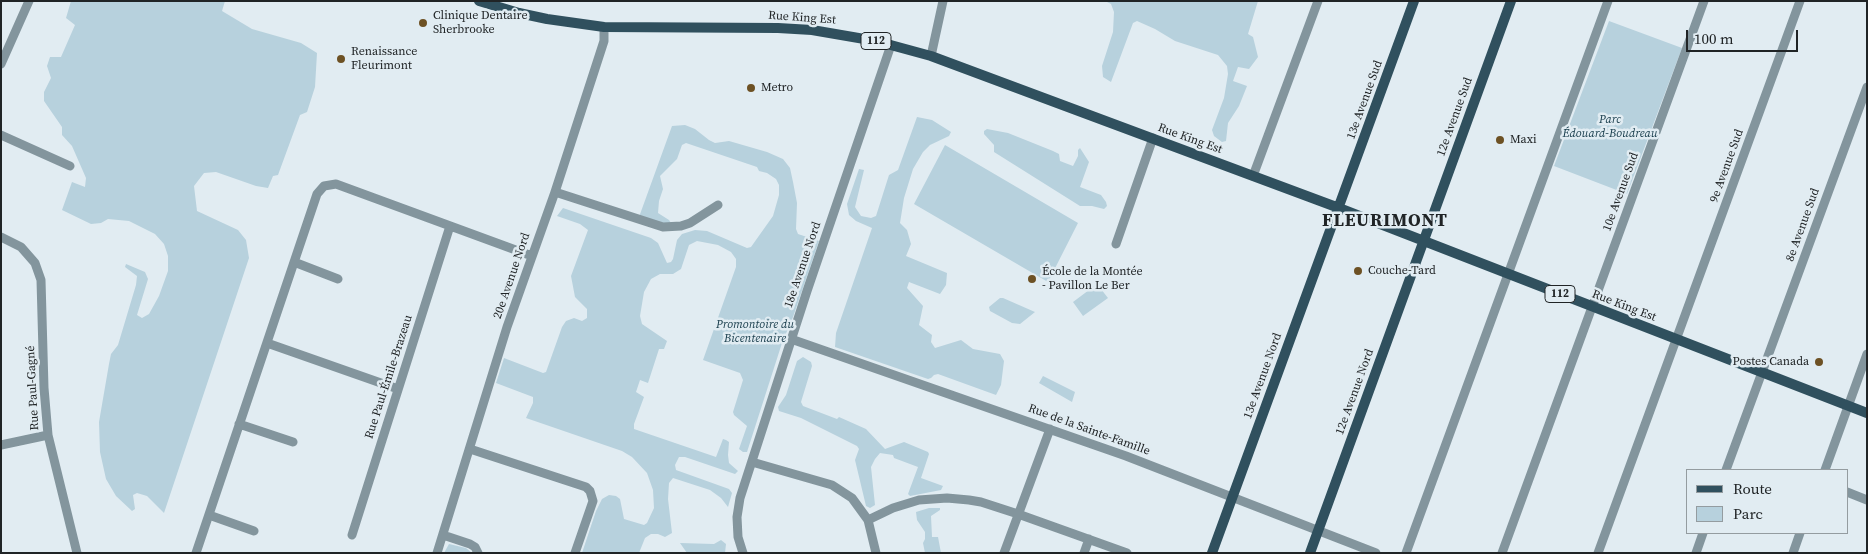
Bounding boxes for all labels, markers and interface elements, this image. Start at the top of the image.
street label: Rue King Est [768,8,836,28]
place label: Clinique Dentaire Sherbrooke [433,9,528,37]
marker: Clinique Dentaire Sherbrooke [417,17,429,29]
scale bar [1688,20,1800,52]
text: 100 m [1694,28,1734,49]
road number: 112 [861,32,891,49]
place label: Renaissance Fleurimont [351,45,417,73]
marker: Renaissance Fleurimont [335,53,347,65]
street label: 13e Avenue Sud [1344,59,1386,141]
street label: 12e Avenue Sud [1434,76,1476,158]
place label: Metro [761,81,793,95]
marker: Metro [745,82,757,94]
park label: Parc Édouard-Boudreau [1562,113,1658,141]
street label: Rue King Est [1156,121,1224,157]
street label: 9e Avenue Sud [1707,127,1747,205]
place label: Maxi [1510,133,1537,147]
marker: Maxi [1494,134,1506,146]
street label: 10e Avenue Sud [1600,151,1642,233]
street label: 8e Avenue Sud [1783,186,1823,264]
district label: FLEURIMONT [1321,210,1449,232]
street label: 18e Avenue Nord [782,220,824,310]
street label: 20e Avenue Nord [491,231,533,321]
place label: Couche-Tard [1368,264,1436,278]
place label: École de la Montée - Pavillon Le Ber [1042,265,1143,293]
marker: Couche-Tard [1352,265,1364,277]
marker: École de la Montée - Pavillon Le Ber [1026,273,1038,285]
road number: 112 [1545,286,1575,302]
street label: Rue King Est [1590,287,1658,325]
street label: Rue Paul-Émile-Brazeau [362,313,416,441]
park label: Promontoire du Bicentenaire [716,318,794,346]
street label: 13e Avenue Nord [1241,331,1285,421]
street label: Rue Paul-Gagné [24,345,42,431]
street label: 12e Avenue Nord [1333,347,1377,437]
place label: Postes Canada [1733,355,1809,369]
marker: Postes Canada [1813,356,1825,368]
street label: Rue de la Sainte-Famille [1026,401,1152,459]
legend [1686,469,1848,534]
text: Route [1733,478,1772,499]
text: Parc [1733,503,1763,524]

